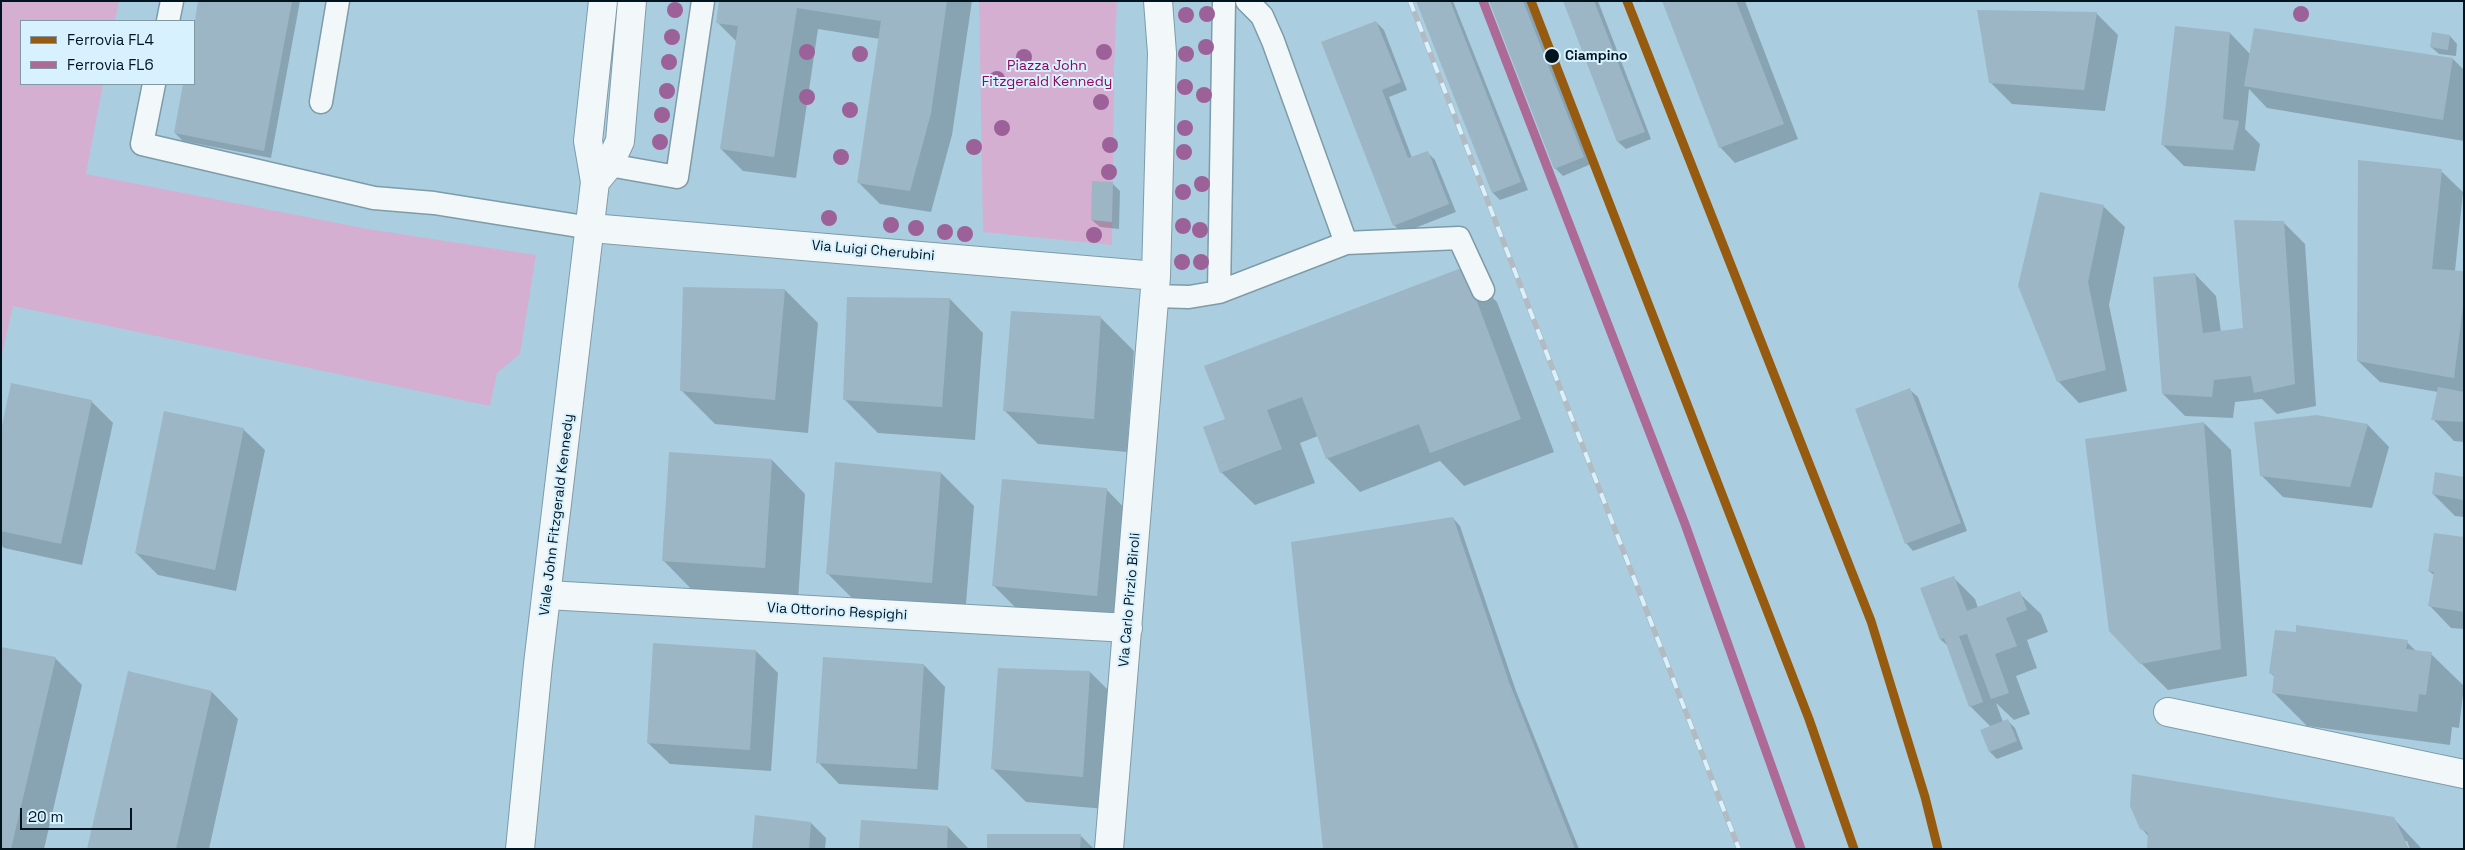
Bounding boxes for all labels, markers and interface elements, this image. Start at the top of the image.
legend [20,20,195,85]
text: Ferrovia FL4 [67,30,154,49]
marker: Ciampino [1543,47,1561,65]
place label: Ciampino [1565,48,1628,64]
text: Ferrovia FL6 [67,55,154,74]
park label: Piazza John Fitzgerald Kennedy [982,58,1112,90]
street label: Via Luigi Cherubini [811,237,935,265]
street label: Viale John Fitzgerald Kennedy [536,413,578,617]
street label: Via Carlo Pirzio Biroli [1116,532,1144,668]
street label: Via Ottorino Respighi [767,600,907,624]
scale bar [22,798,135,830]
text: 20 m [28,807,63,826]

